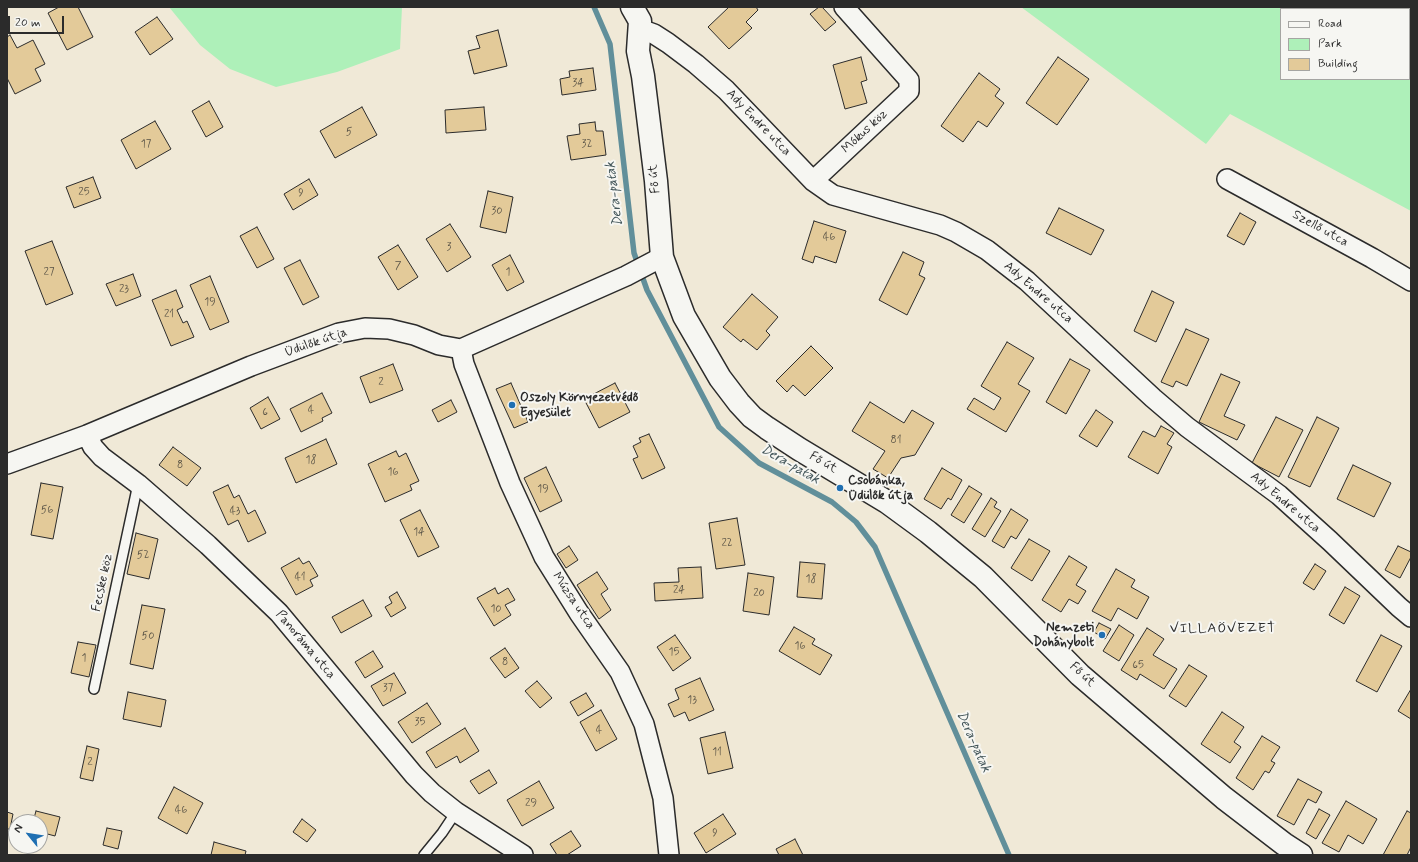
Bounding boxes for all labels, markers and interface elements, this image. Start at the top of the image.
scale bar [10,8,66,34]
legend [1280,8,1410,80]
text: 20 m [15,15,41,31]
text: Road [1318,16,1342,32]
text: Park [1318,36,1342,52]
text: Building [1318,56,1358,72]
house number: 34 [572,77,584,91]
street label: Ady Endre utca [722,86,794,160]
street label: Mókus köz [839,107,891,157]
house number: 5 [346,126,352,140]
house number: 17 [141,138,151,152]
house number: 32 [582,138,592,152]
water label: Dera-patak [603,161,627,227]
street label: Fő út [646,164,664,194]
house number: 25 [78,186,90,200]
house number: 9 [298,187,304,201]
house number: 30 [491,205,503,219]
street label: Szellő utca [1289,207,1351,251]
house number: 46 [823,231,835,245]
house number: 3 [447,241,451,255]
street label: Ady Endre utca [1000,259,1076,327]
house number: 7 [395,260,401,274]
house number: 27 [44,266,54,280]
house number: 1 [506,266,510,280]
house number: 23 [119,283,129,297]
house number: 19 [204,296,216,310]
house number: 21 [164,308,174,322]
street label: Üdülők útja [283,325,349,361]
house number: 2 [378,376,384,390]
place label: Oszoly Környezetvédő Egyesület [520,390,638,421]
marker: Oszoly Környezetvédő Egyesület [507,400,517,410]
house number: 4 [308,404,314,418]
house number: 6 [262,406,268,420]
house number: 81 [891,434,901,448]
water label: Dera-patak [758,441,822,489]
street label: Fő út [806,449,840,477]
house number: 18 [306,454,316,468]
house number: 8 [177,459,183,473]
house number: 16 [388,466,398,480]
street label: Ady Endre utca [1247,469,1323,537]
place label: Csobánka, Üdülők útja [848,473,913,504]
house number: 19 [537,483,549,497]
marker: Csobánka, Üdülők útja [835,483,845,493]
house number: 56 [41,504,53,518]
house number: 43 [229,505,241,519]
house number: 14 [413,526,425,540]
house number: 22 [721,537,733,551]
house number: 52 [137,549,149,563]
street label: Fecske köz [89,553,117,613]
street label: Múzsa utca [548,569,598,633]
house number: 41 [294,571,306,585]
house number: 18 [806,573,816,587]
house number: 24 [673,584,685,598]
house number: 20 [753,587,765,601]
house number: 10 [490,603,502,617]
street label: Panoráma utca [272,607,338,683]
place label: Nemzeti Dohánybolt [1033,620,1094,651]
district label: VILLAÖVEZET [1170,621,1276,637]
house number: 50 [142,630,154,644]
marker: Nemzeti Dohánybolt [1097,630,1107,640]
house number: 16 [795,640,805,654]
house number: 15 [669,646,679,660]
house number: 1 [82,652,86,666]
house number: 8 [502,656,508,670]
street label: Fő út [1066,659,1098,691]
house number: 65 [1132,659,1144,673]
house number: 37 [383,682,393,696]
house number: 13 [687,694,697,708]
water label: Dera-patak [952,709,994,775]
house number: 35 [415,716,425,730]
house number: 4 [596,724,602,738]
house number: 11 [712,746,722,760]
house number: 2 [87,756,93,770]
house number: 29 [525,797,537,811]
house number: 46 [175,804,187,818]
north arrow [8,814,48,854]
text: N [11,822,26,835]
house number: 9 [712,827,718,841]

